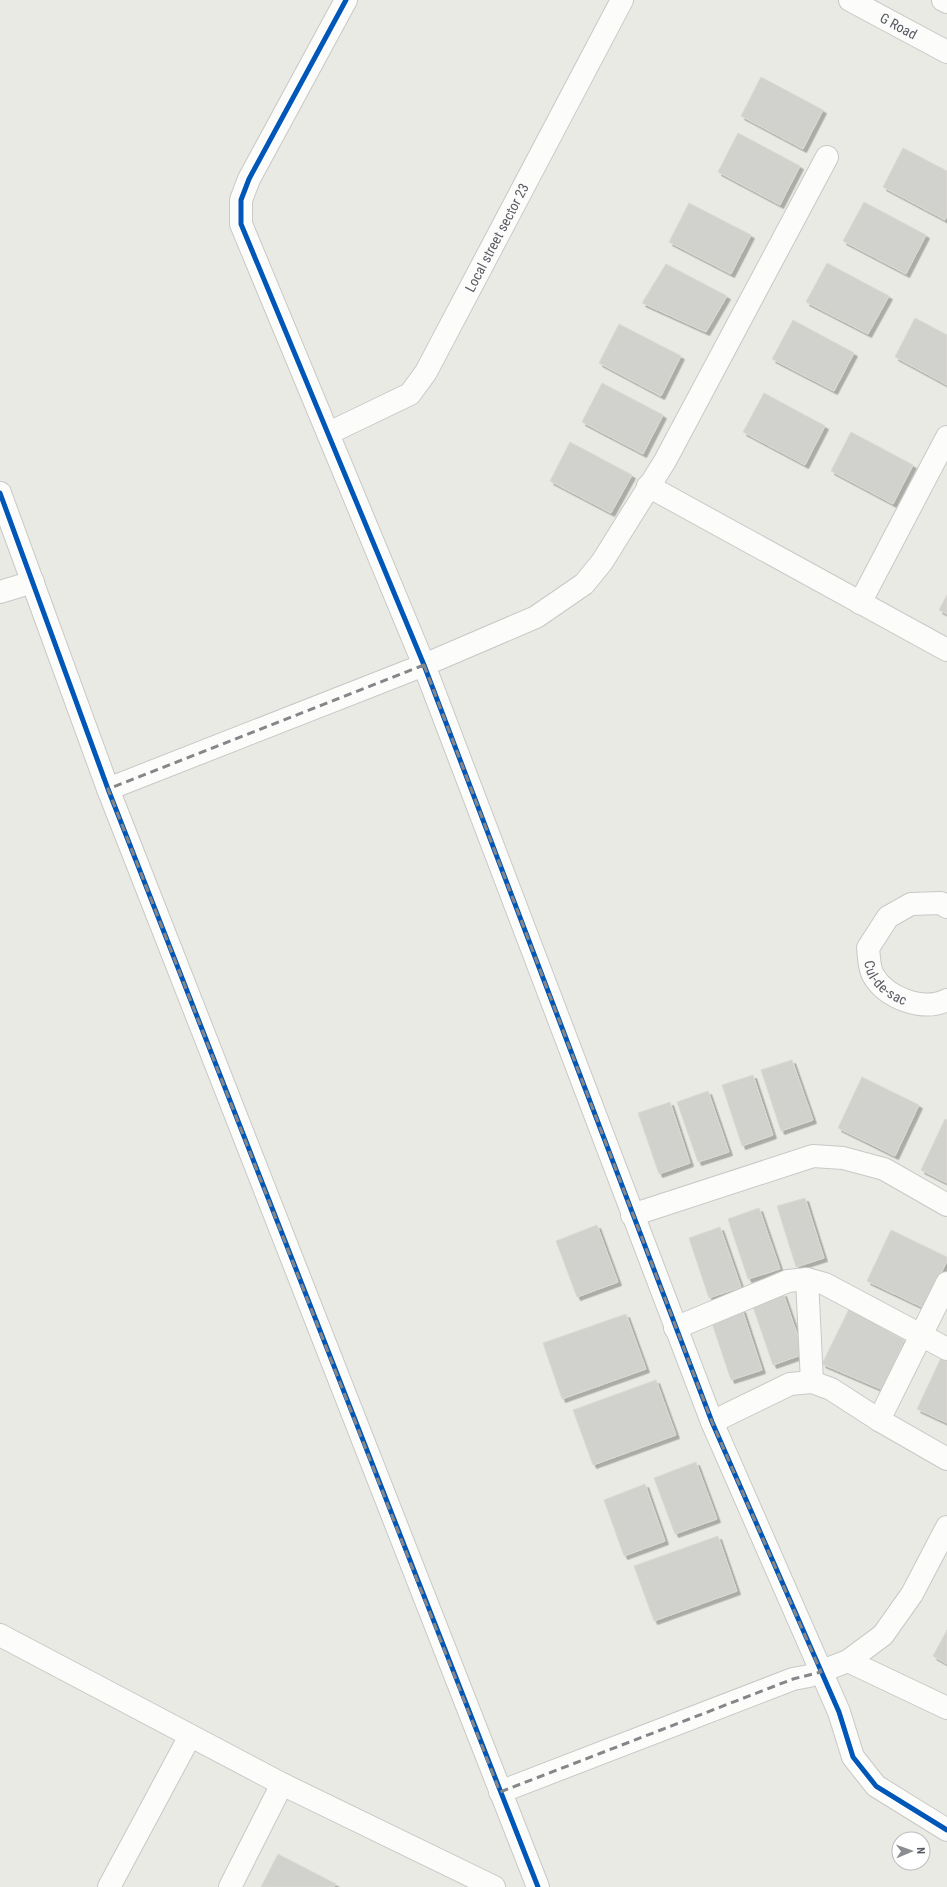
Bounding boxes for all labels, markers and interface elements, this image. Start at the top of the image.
street label: G Road [877,10,920,42]
street label: Local street sector 23 [462,181,532,295]
street label: Cul-de-sac [861,959,909,1008]
north arrow [891,1831,931,1871]
text: N [914,1847,927,1855]

